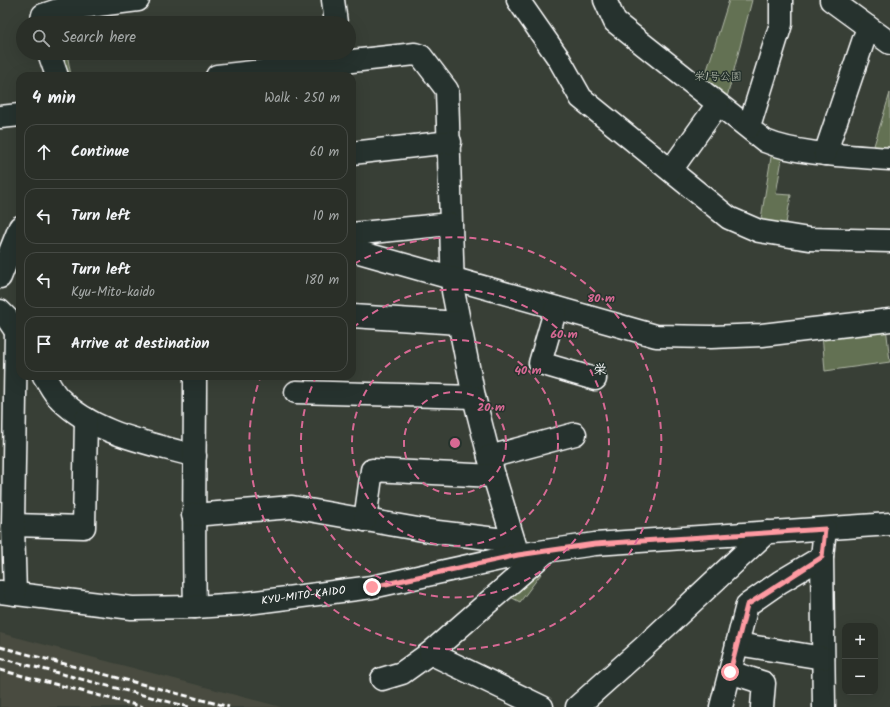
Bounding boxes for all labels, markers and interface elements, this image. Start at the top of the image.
search box [16,16,356,60]
text: Search here [62,26,136,50]
icon: search [30,27,52,49]
park label: 栄1号公園 [694,68,742,86]
text: 4 min [32,85,76,112]
text: Walk · 250 m [264,88,340,109]
text: Continue [71,140,129,164]
icon: ahead [33,141,55,163]
text: 60 m [310,142,339,163]
text: Turn left [71,204,131,228]
icon: left [33,205,55,227]
text: 10 m [313,206,339,227]
text: Turn left [71,258,131,282]
icon: left [33,269,55,291]
text: 180 m [305,270,339,291]
text: Kyu-Mito-kaido [71,282,155,303]
text: 80 m [587,289,615,308]
text: 60 m [550,325,578,344]
text: Arrive at destination [71,332,210,356]
icon: arrive [33,333,55,355]
district label: 栄 [593,360,607,381]
text: 40 m [514,361,542,380]
text: 20 m [477,398,505,417]
centre of rings [448,436,462,450]
route end [363,578,381,596]
street label: KYU-MITO-KAIDO [260,581,347,610]
map controls [842,623,878,695]
button: + [842,623,878,659]
button: − [842,659,878,695]
route start [721,663,739,681]

